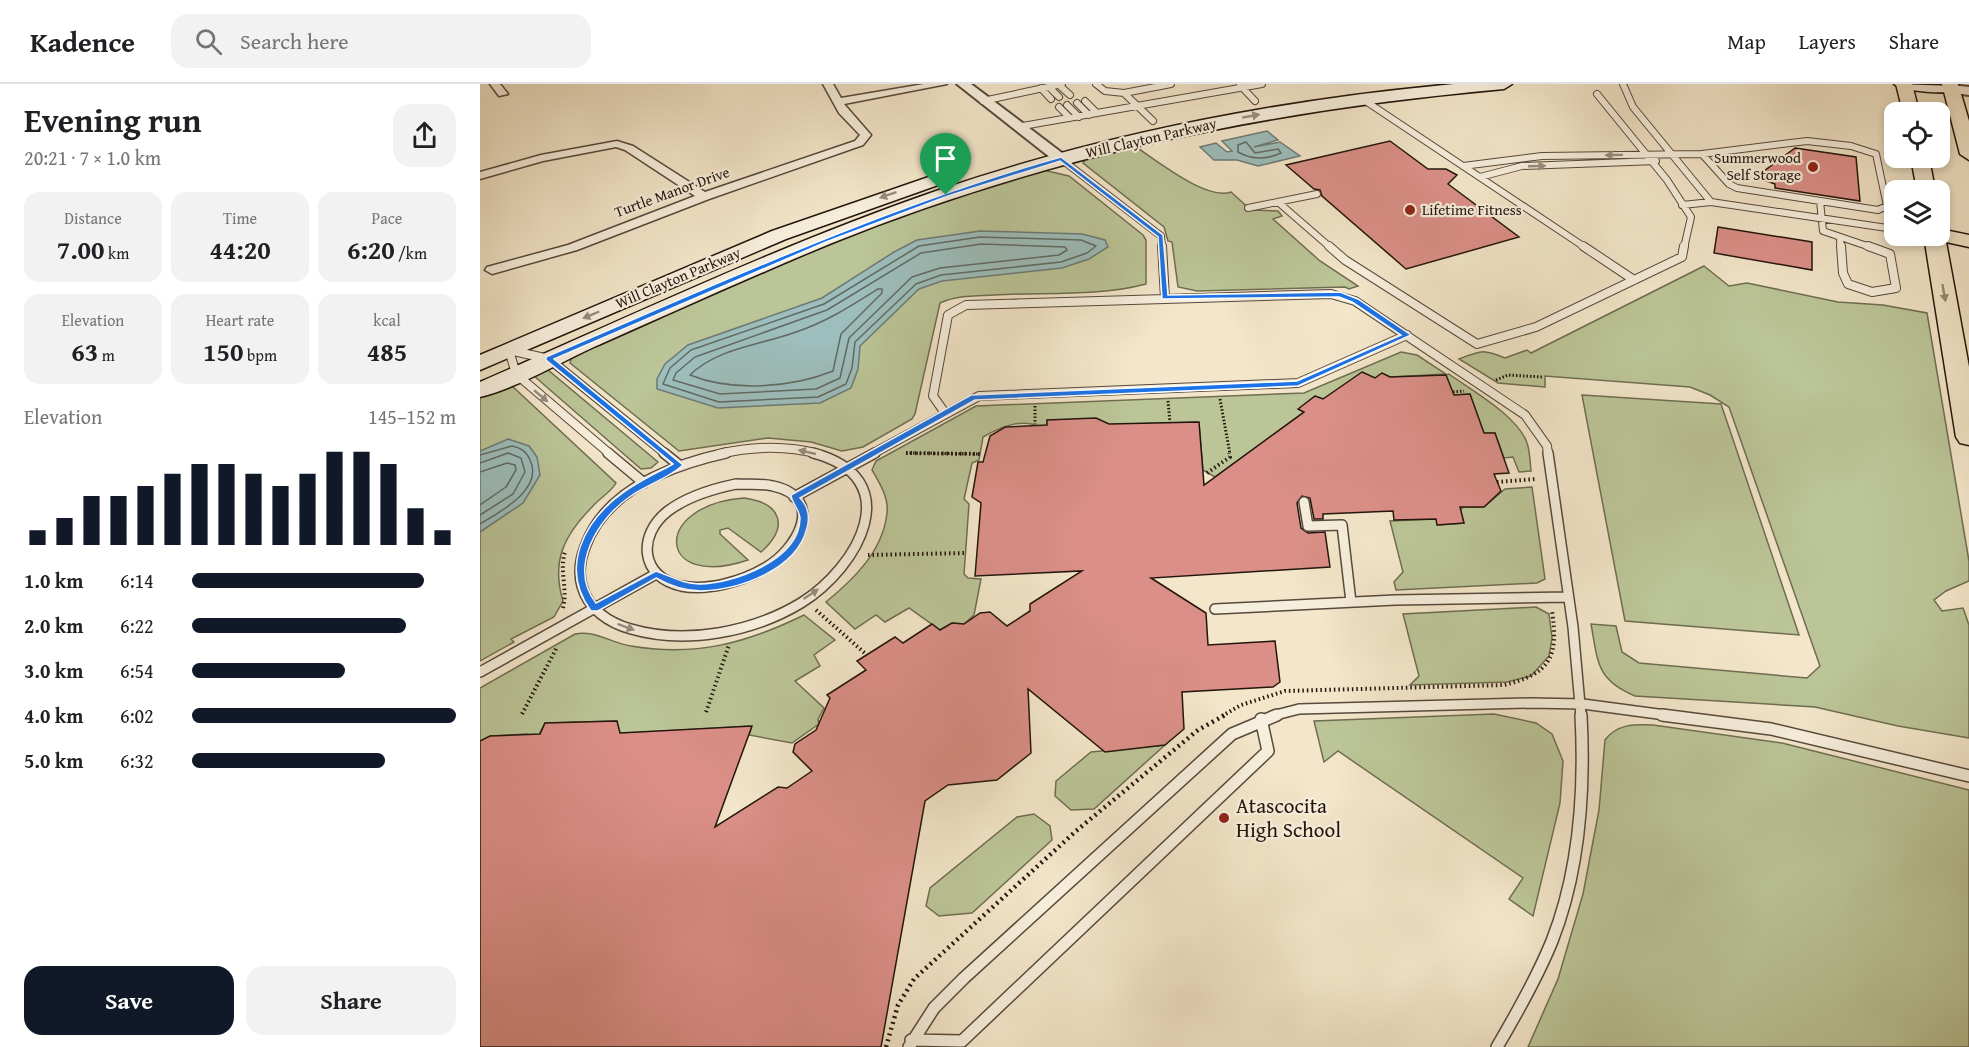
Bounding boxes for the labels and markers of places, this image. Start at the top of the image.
pin [920,133,971,195]
place label: Summerwood Self Storage [1714,147,1801,185]
marker: Summerwood Self Storage [1806,160,1820,174]
place label: Lifetime Fitness [1422,199,1522,220]
marker: Lifetime Fitness [1403,203,1417,217]
place label: Atascocita High School [1236,790,1341,845]
marker: Atascocita High School [1217,811,1231,825]

